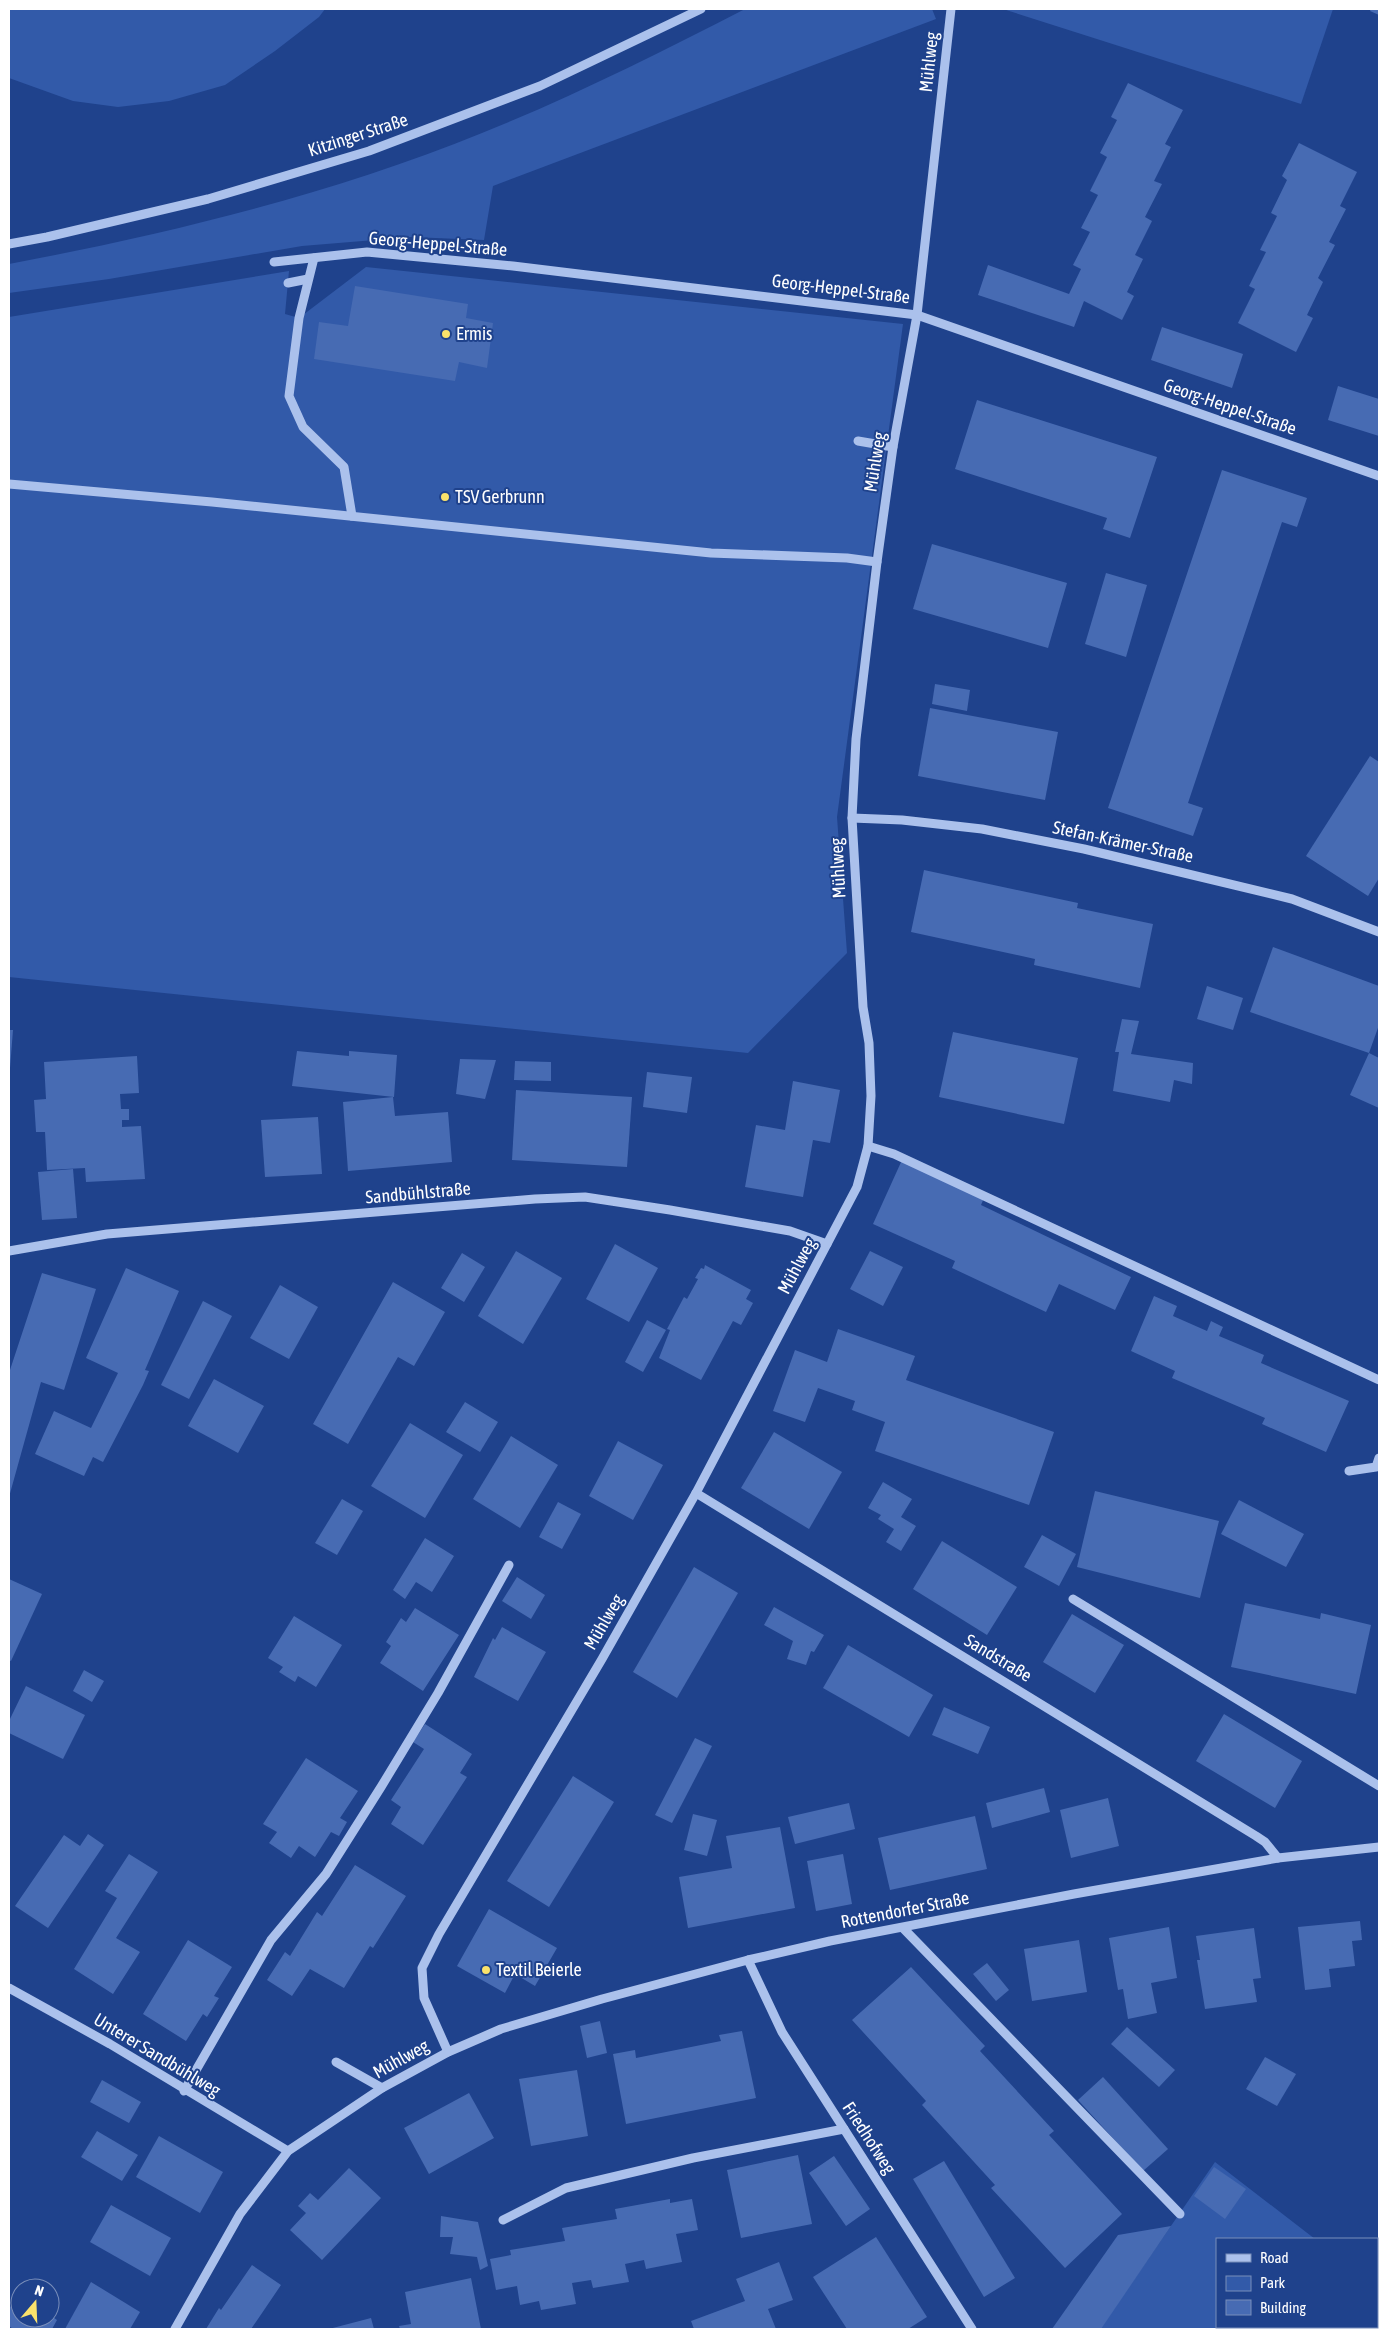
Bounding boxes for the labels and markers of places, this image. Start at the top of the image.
place label: Ermis [456,323,492,344]
marker: Ermis [440,328,452,340]
place label: TSV Gerbrunn [455,486,545,507]
marker: TSV Gerbrunn [439,491,451,503]
place label: Textil Beierle [496,1959,582,1980]
marker: Textil Beierle [480,1964,492,1976]

